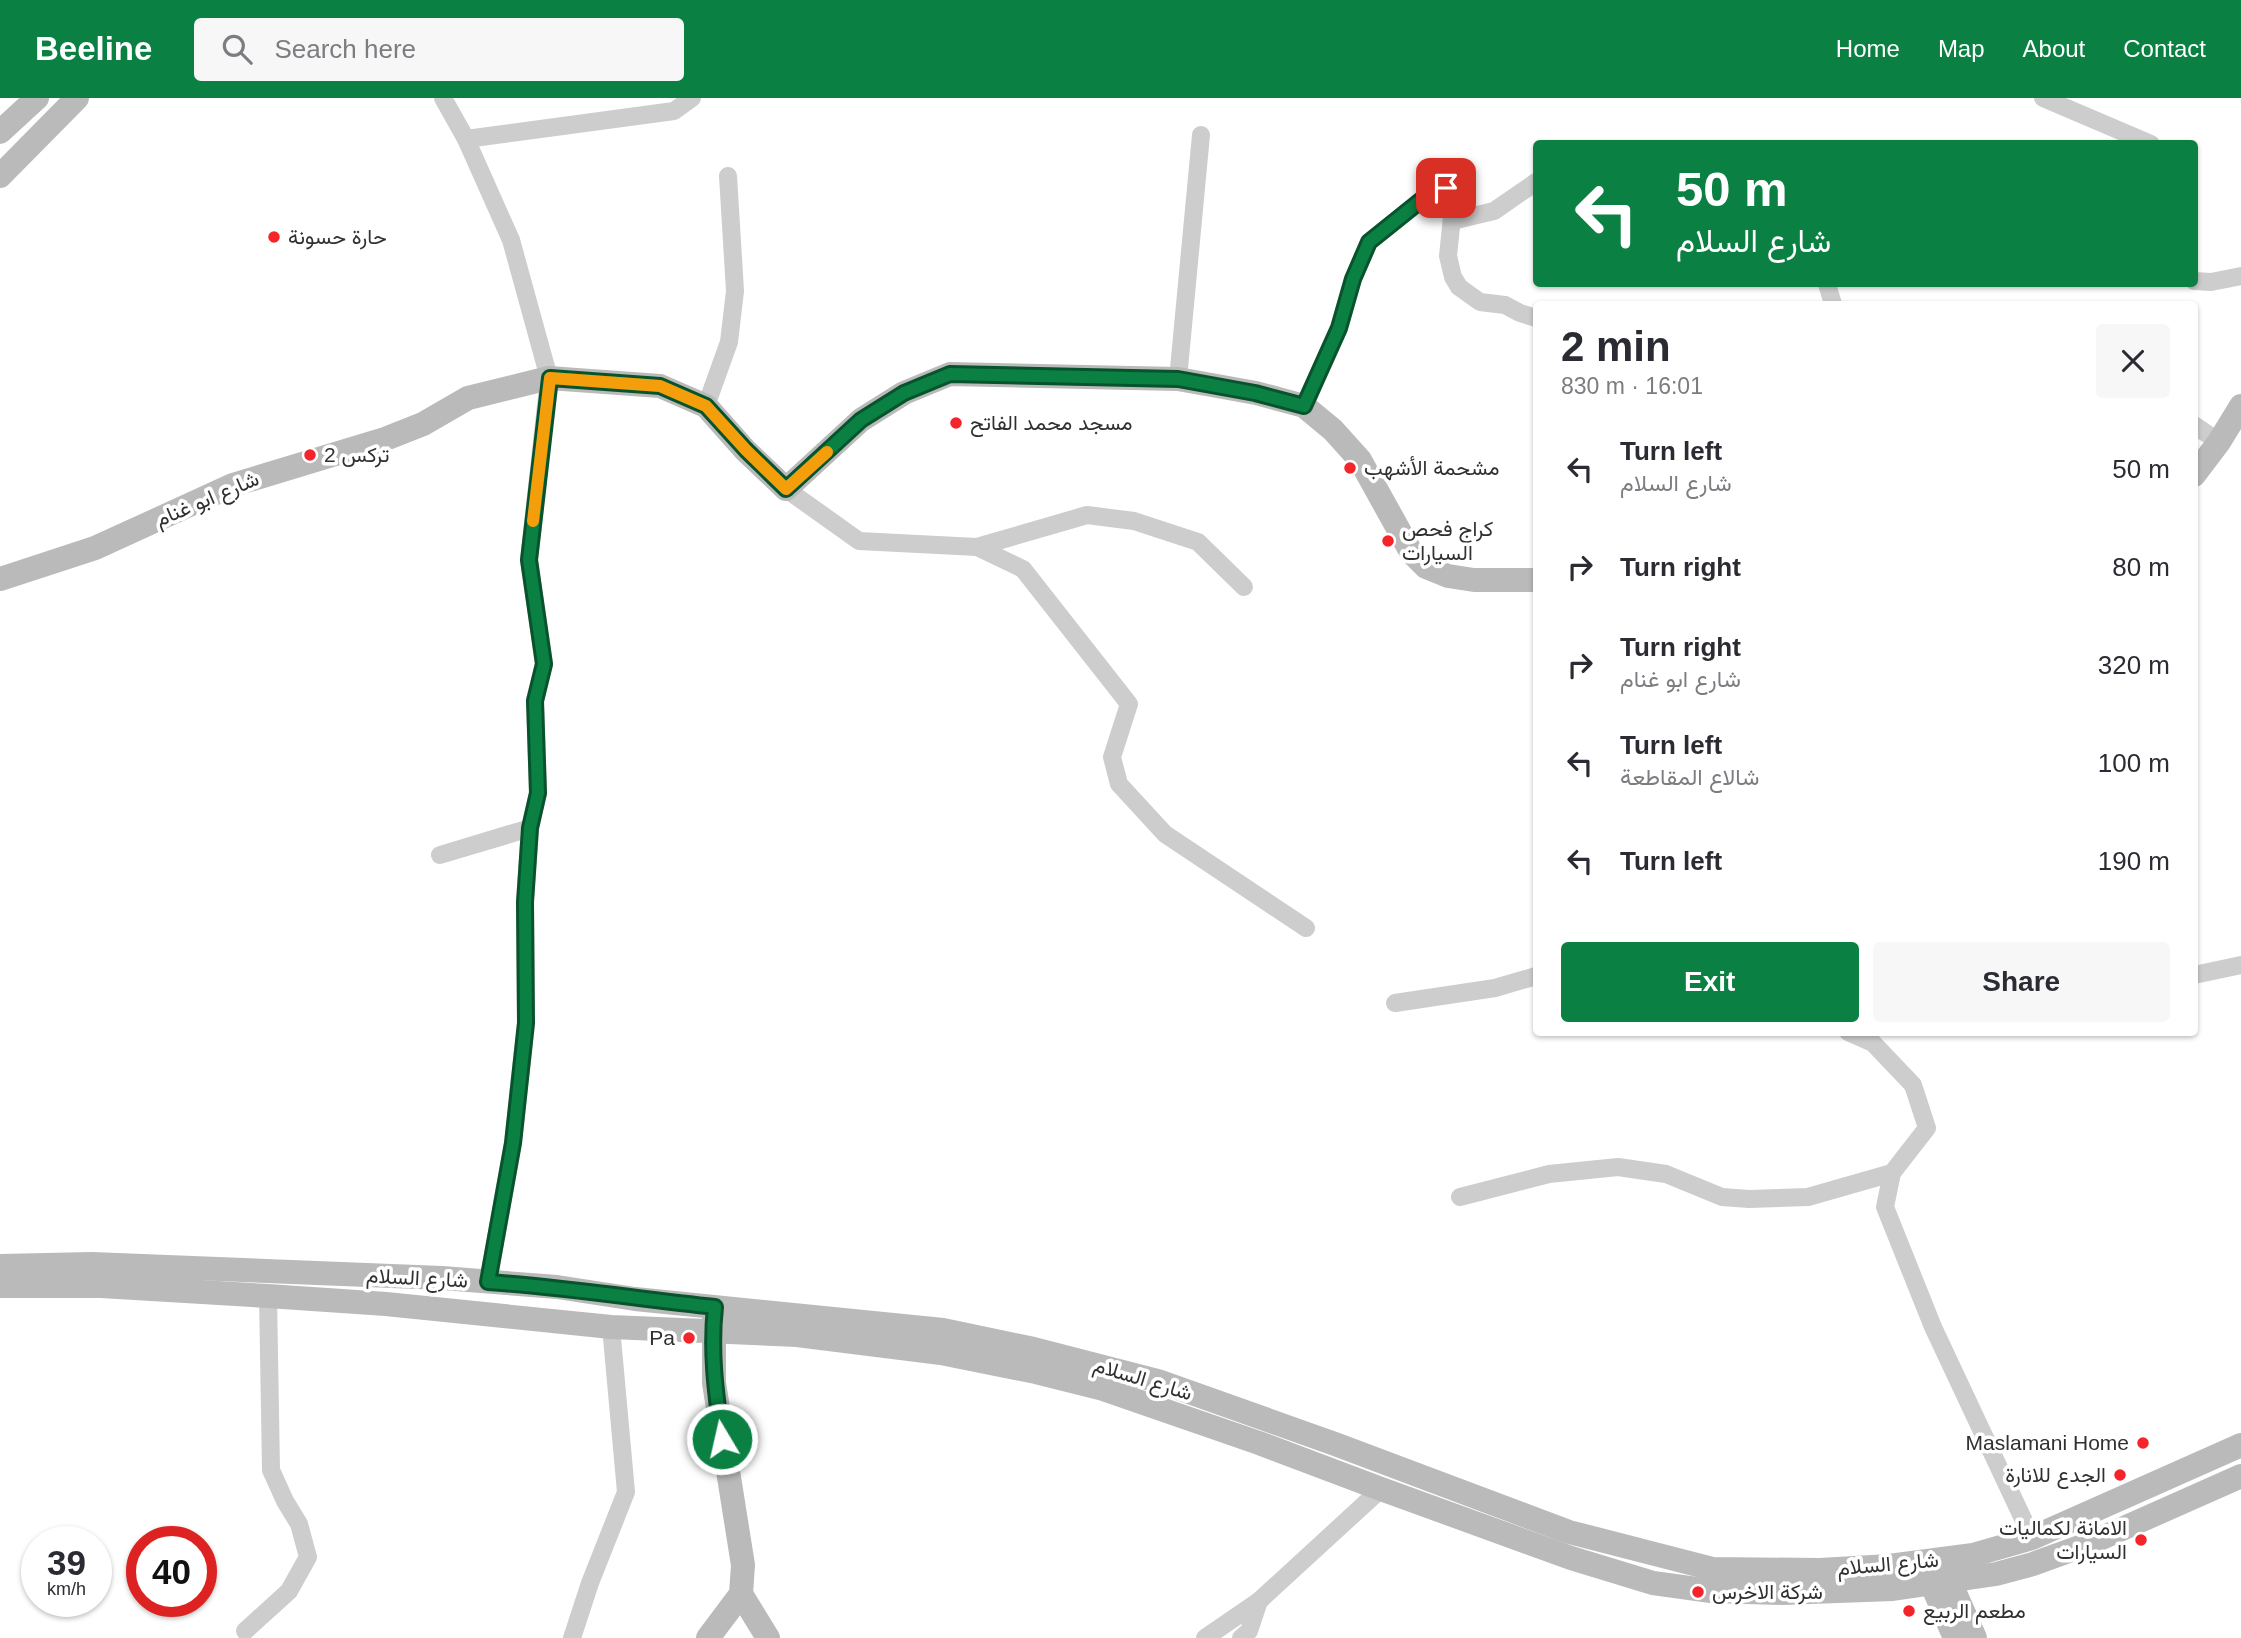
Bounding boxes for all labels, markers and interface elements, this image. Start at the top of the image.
search box [194,18,684,81]
text: Beeline [35,30,152,67]
icon: search [218,30,256,68]
text: Search here [274,34,416,64]
text: Home [1836,35,1900,62]
text: Map [1938,35,1985,62]
text: About [2023,35,2085,62]
text: Contact [2123,35,2206,62]
pin [1416,158,1476,218]
text: 50 m [1676,162,1788,216]
icon: left [1561,168,1652,259]
icon: arrive [1427,169,1465,207]
text: شارع السلام [1676,223,1831,259]
place label: حارة حسونة [288,225,387,250]
marker: حارة حسونة [266,229,282,245]
text: 2 min [1561,323,1671,370]
button: close [2096,324,2170,398]
text: 830 m · 16:01 [1561,373,1703,399]
place label: مسجد محمد الفاتح [970,411,1133,437]
marker: مسجد محمد الفاتح [948,415,964,431]
text: Turn left [1620,436,1722,466]
place label: تركس 2 [324,443,389,468]
marker: تركس 2 [302,447,318,463]
icon: left [1561,450,1599,488]
text: 50 m [2112,454,2170,484]
place label: مشحمة الأشهب [1364,456,1499,481]
marker: مشحمة الأشهب [1342,460,1358,476]
street label: شارع ابو غنام [152,466,263,533]
text: شارع السلام [1620,470,1732,496]
place label: كراج فحص السيارات [1402,517,1493,566]
marker: كراج فحص السيارات [1380,533,1396,549]
icon: right [1561,548,1599,586]
text: Turn right [1620,552,1741,582]
text: 80 m [2112,552,2170,582]
text: Turn right [1620,632,1741,662]
icon: right [1561,646,1599,684]
text: 320 m [2098,650,2170,680]
text: شارع ابو غنام [1620,666,1741,692]
text: Turn left [1620,730,1722,760]
icon: left [1561,744,1599,782]
text: 100 m [2098,748,2170,778]
text: شالاع المقاطعة [1620,764,1759,790]
icon: left [1561,842,1599,880]
text: Turn left [1620,846,1722,876]
text: 190 m [2098,846,2170,876]
button: Exit [1561,942,1859,1022]
button: Share [1873,942,2170,1022]
street label: شارع السلام [365,1263,468,1295]
place label: Pa [649,1326,675,1349]
marker: Pa [681,1330,697,1346]
street label: شارع السلام [1090,1353,1195,1407]
position arrow [685,1402,759,1476]
place label: Maslamani Home [1966,1431,2129,1454]
marker: Maslamani Home [2135,1435,2151,1451]
place label: الجدع للانارة [2005,1463,2106,1489]
marker: الجدع للانارة [2112,1467,2128,1483]
place label: الامانة لكماليات السيارات [1999,1516,2127,1565]
speed limit sign: 40 [126,1526,217,1617]
marker: الامانة لكماليات السيارات [2133,1532,2149,1548]
text: 39 [47,1543,86,1582]
street label: شارع السلام [1836,1548,1940,1582]
text: km/h [47,1579,86,1599]
place label: شركة الاخرس [1712,1580,1823,1605]
marker: شركة الاخرس [1690,1584,1706,1600]
place label: مطعم الربيع [1923,1599,2026,1625]
marker: مطعم الربيع [1901,1603,1917,1619]

